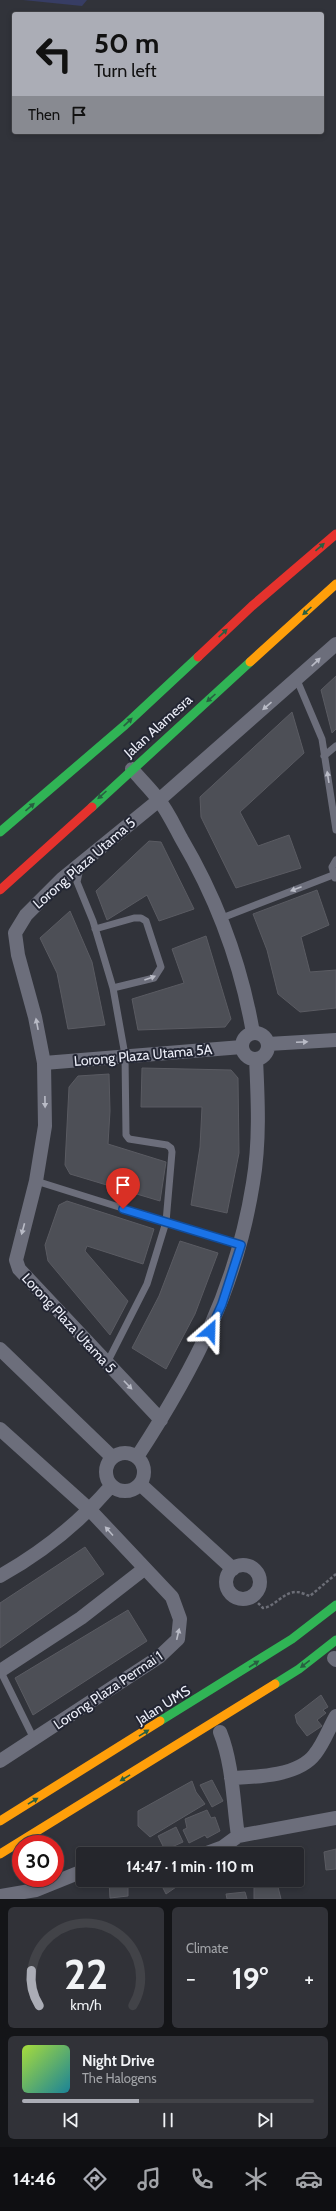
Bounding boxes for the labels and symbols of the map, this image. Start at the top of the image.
one-way arrow [315,543,326,552]
one-way arrow [302,606,312,616]
one-way arrow [218,628,228,638]
one-way arrow [311,657,321,667]
street label: Jalan Alamesra [119,690,196,762]
one-way arrow [206,693,215,702]
one-way arrow [262,701,272,710]
one-way arrow [123,717,133,727]
one-way arrow [324,771,330,784]
one-way arrow [97,791,108,800]
one-way arrow [24,802,35,811]
street label: Lorong Plaza Utama 5 [29,814,139,912]
one-way arrow [290,887,302,893]
one-way arrow [145,974,157,980]
one-way arrow [33,1018,39,1031]
one-way arrow [296,1039,308,1046]
street label: Lorong Plaza Utama 5A [73,1040,213,1070]
one-way arrow [42,1096,48,1109]
pin [106,1168,140,1209]
one-way arrow [20,1223,26,1235]
street label: Lorong Plaza Utama 5 [18,1269,120,1377]
position arrow [189,1310,231,1352]
one-way arrow [123,1380,133,1390]
one-way arrow [105,1526,114,1536]
one-way arrow [175,1628,181,1640]
street label: Lorong Plaza Permai 1 [50,1647,166,1733]
one-way arrow [248,1660,260,1667]
one-way arrow [300,1660,311,1668]
street label: Jalan UMS [132,1681,194,1729]
one-way arrow [138,1729,150,1736]
one-way arrow [119,1775,131,1782]
one-way arrow [27,1797,39,1804]
speed limit sign: 30 [12,1835,64,1887]

